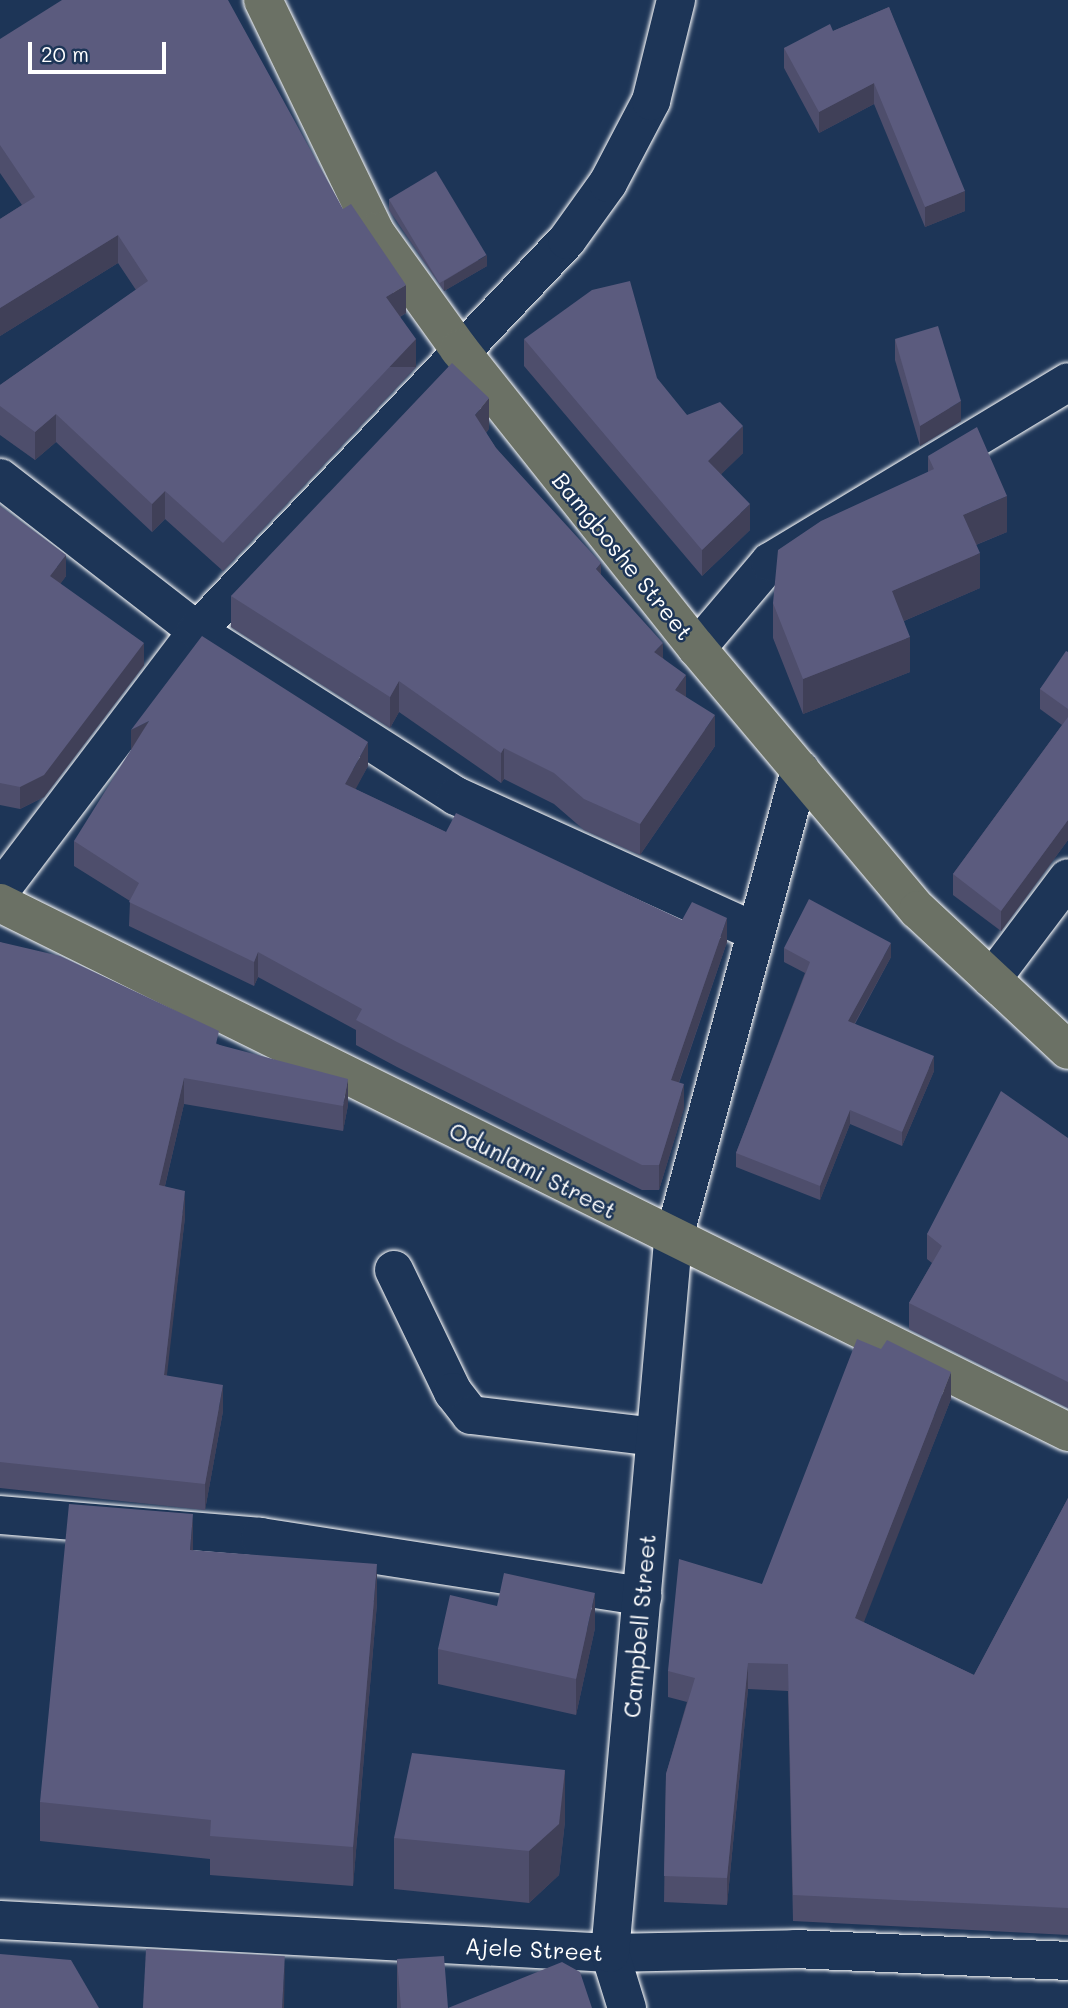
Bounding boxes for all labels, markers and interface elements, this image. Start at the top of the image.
scale bar [32,28,170,72]
text: 20 m [41,40,89,67]
street label: Bamgboshe Street [547,467,699,645]
street label: Odunlami Street [445,1116,621,1224]
street label: Campbell Street [617,1533,661,1719]
street label: Ajele Street [464,1932,604,1966]

